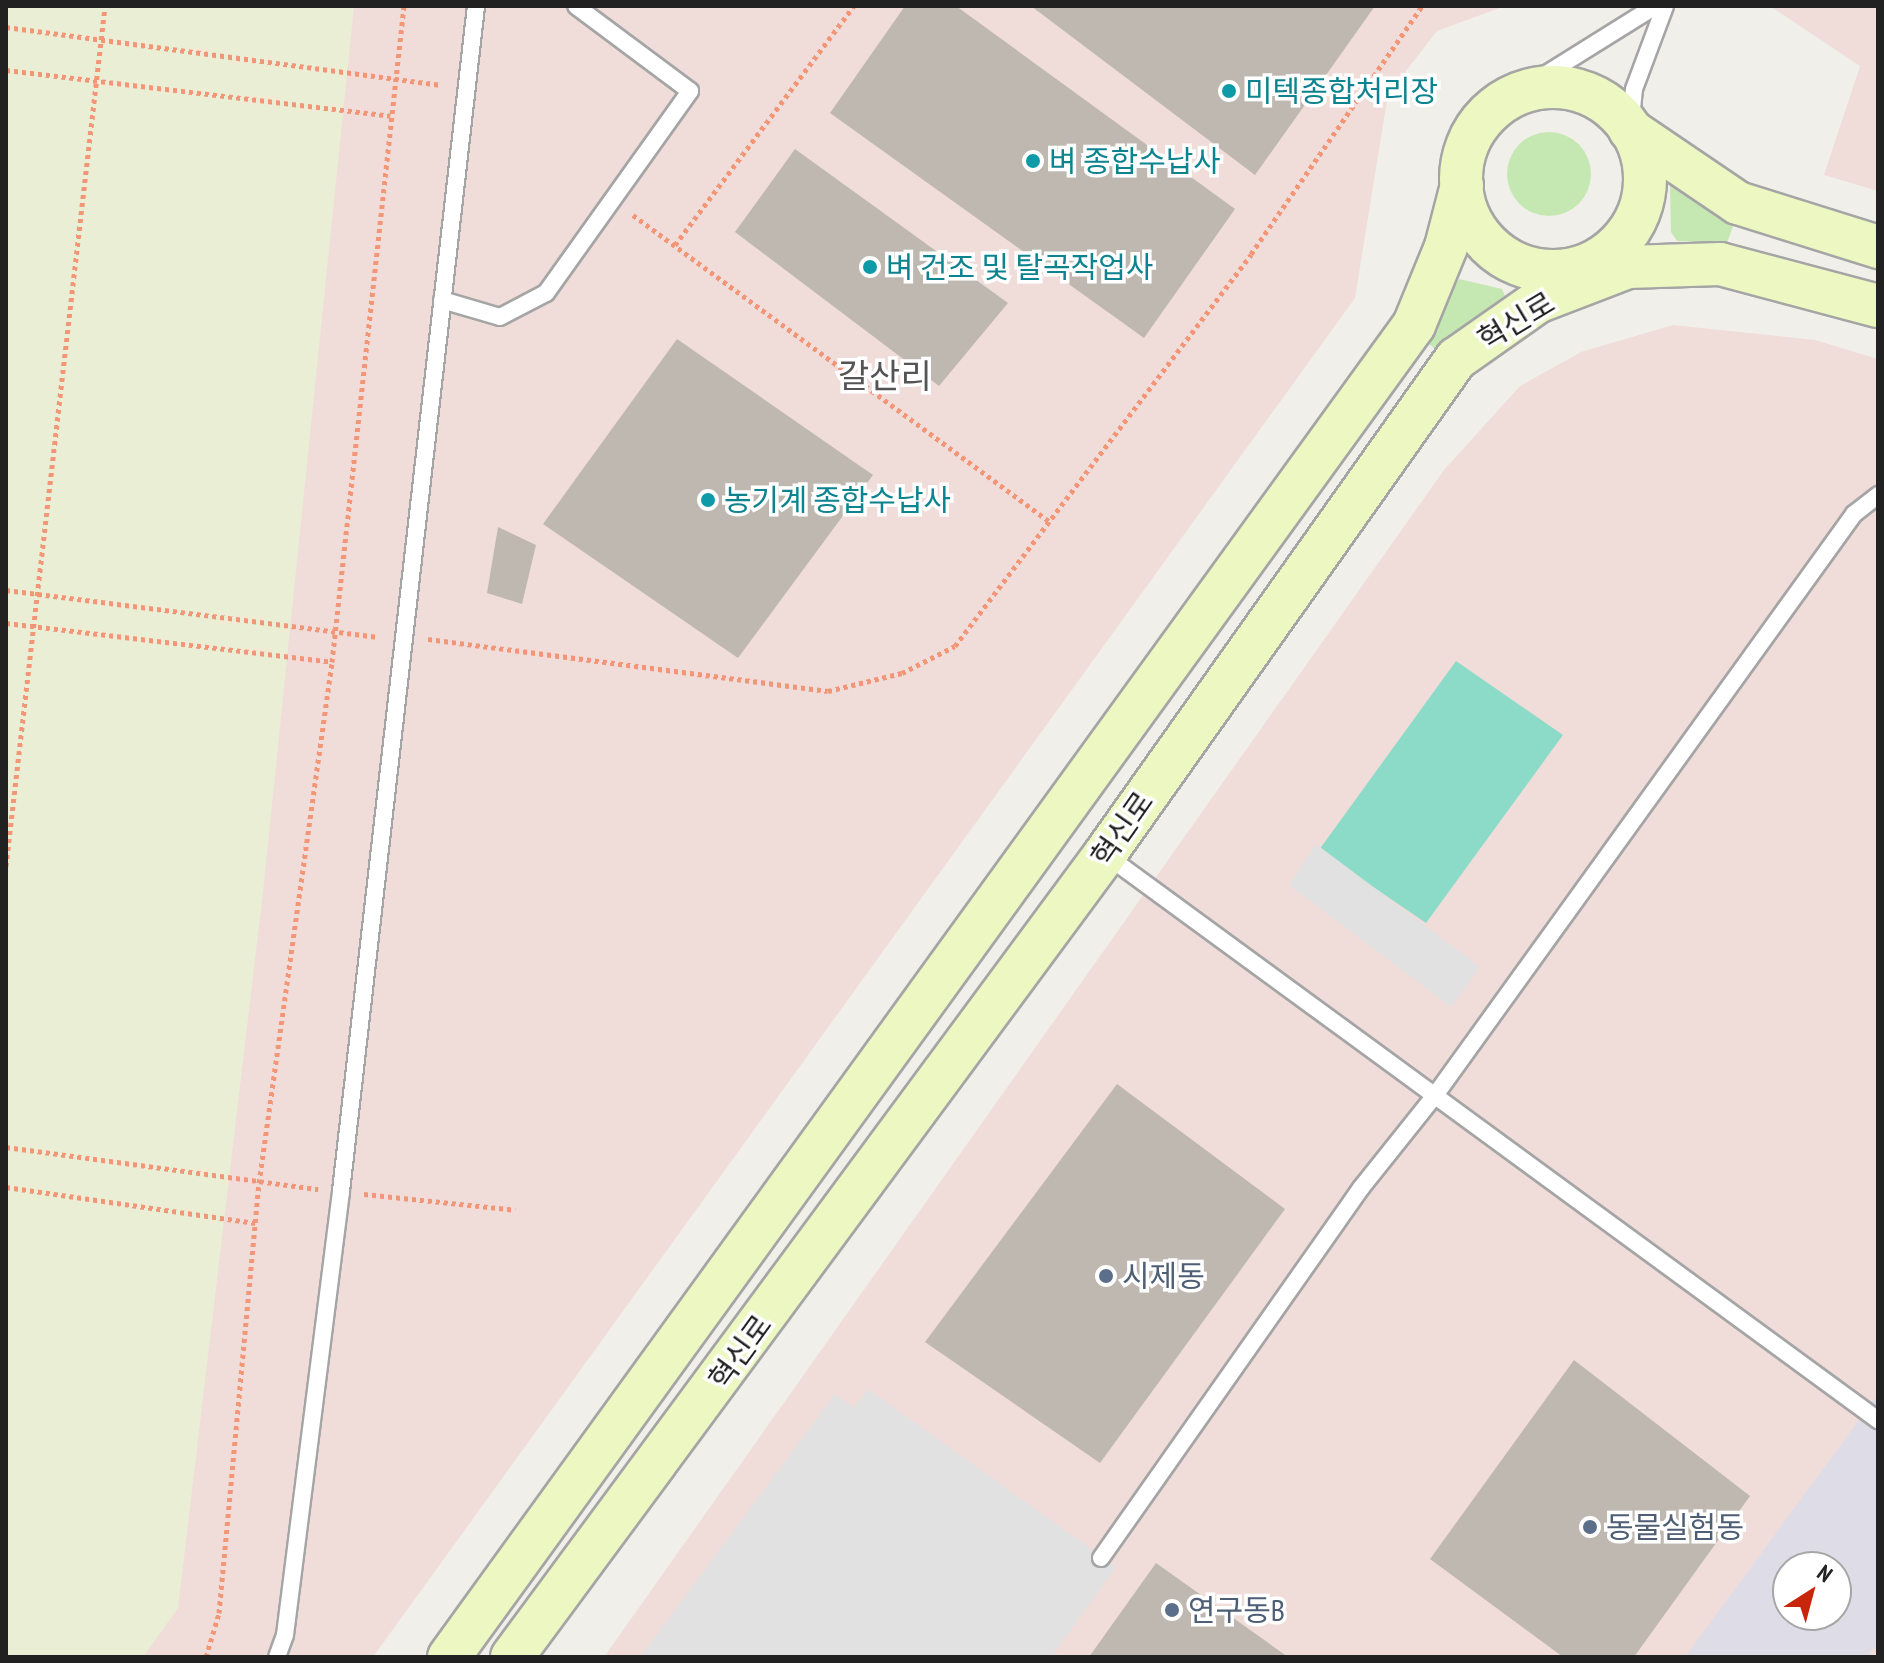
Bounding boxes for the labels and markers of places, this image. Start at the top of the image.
place label: 미텍종합처리장 [1245,73,1438,109]
marker: 미텍종합처리장 [1220,82,1238,100]
place label: 벼 종합수납사 [1049,143,1221,179]
marker: 벼 종합수납사 [1024,152,1042,170]
place label: 벼 건조 및 탈곡작업사 [886,249,1153,285]
marker: 벼 건조 및 탈곡작업사 [861,258,879,276]
place label: 농기계 종합수납사 [724,482,951,518]
marker: 농기계 종합수납사 [699,491,717,509]
place label: 시제동 [1122,1258,1205,1294]
marker: 시제동 [1097,1267,1115,1285]
place label: 동물실험동 [1606,1509,1744,1545]
marker: 동물실험동 [1581,1518,1599,1536]
place label: 연구동B [1188,1592,1285,1628]
marker: 연구동B [1163,1601,1181,1619]

